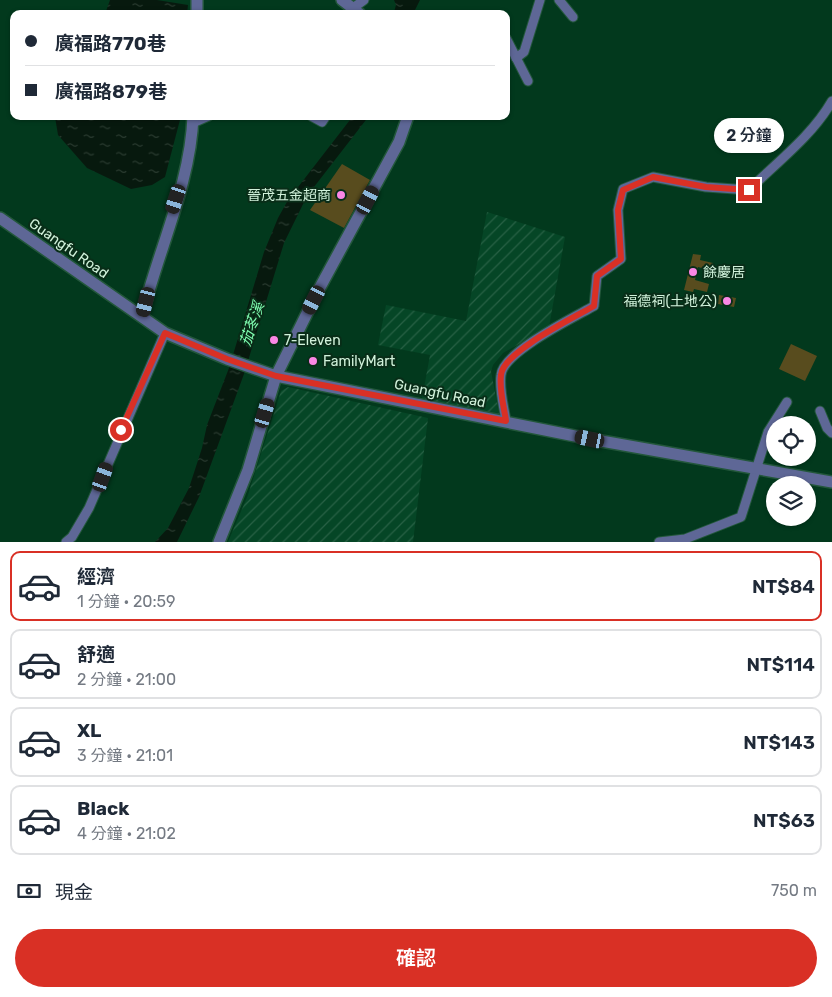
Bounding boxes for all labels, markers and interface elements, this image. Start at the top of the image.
text: 廣福路770巷 [55,32,166,55]
text: 廣福路879巷 [55,80,167,103]
callout: 2 分鐘 [714,118,784,152]
text: 2 分鐘 [726,126,772,145]
route end [738,179,760,201]
car [164,182,187,216]
car [354,183,381,217]
place label: 晉茂五金超商 [247,187,331,204]
marker: 晉茂五金超商 [335,189,347,201]
street label: Guangfu Road [26,215,112,282]
place label: 餘慶居 [703,264,745,281]
marker: 餘慶居 [687,266,699,278]
car [300,283,327,317]
car [135,286,156,318]
place label: 福德祠(土地公) [624,293,717,310]
marker: 福德祠(土地公) [721,295,733,307]
water label: 茄苳溪 [236,298,268,348]
place label: 7-Eleven [284,332,341,349]
marker: 7-Eleven [268,334,280,346]
place label: FamilyMart [323,353,396,370]
marker: FamilyMart [307,355,319,367]
street label: Guangfu Road [393,376,487,411]
car [253,396,276,430]
map controls [766,416,816,526]
button: locate [766,416,816,466]
route start [110,419,132,441]
car [573,429,606,449]
car [90,460,115,494]
button: layers [766,476,816,526]
icon: car [17,564,62,609]
text: 經濟 [77,565,115,588]
text: NT$84 [752,575,815,598]
text: 1 分鐘 · 20:59 [77,592,176,611]
icon: car [17,642,62,687]
text: 舒適 [77,643,115,666]
text: NT$114 [746,653,815,676]
text: 2 分鐘 · 21:00 [77,670,176,689]
text: XL [77,719,101,742]
icon: car [17,720,62,765]
text: NT$143 [743,731,815,754]
text: 3 分鐘 · 21:01 [77,746,173,765]
text: Black [77,797,129,820]
icon: car [17,798,62,843]
text: NT$63 [753,809,815,832]
text: 4 分鐘 · 21:02 [77,824,176,843]
icon: cash [15,877,43,905]
text: 現金 [55,881,93,904]
text: 750 m [771,881,817,900]
button: 確認 [15,929,817,987]

